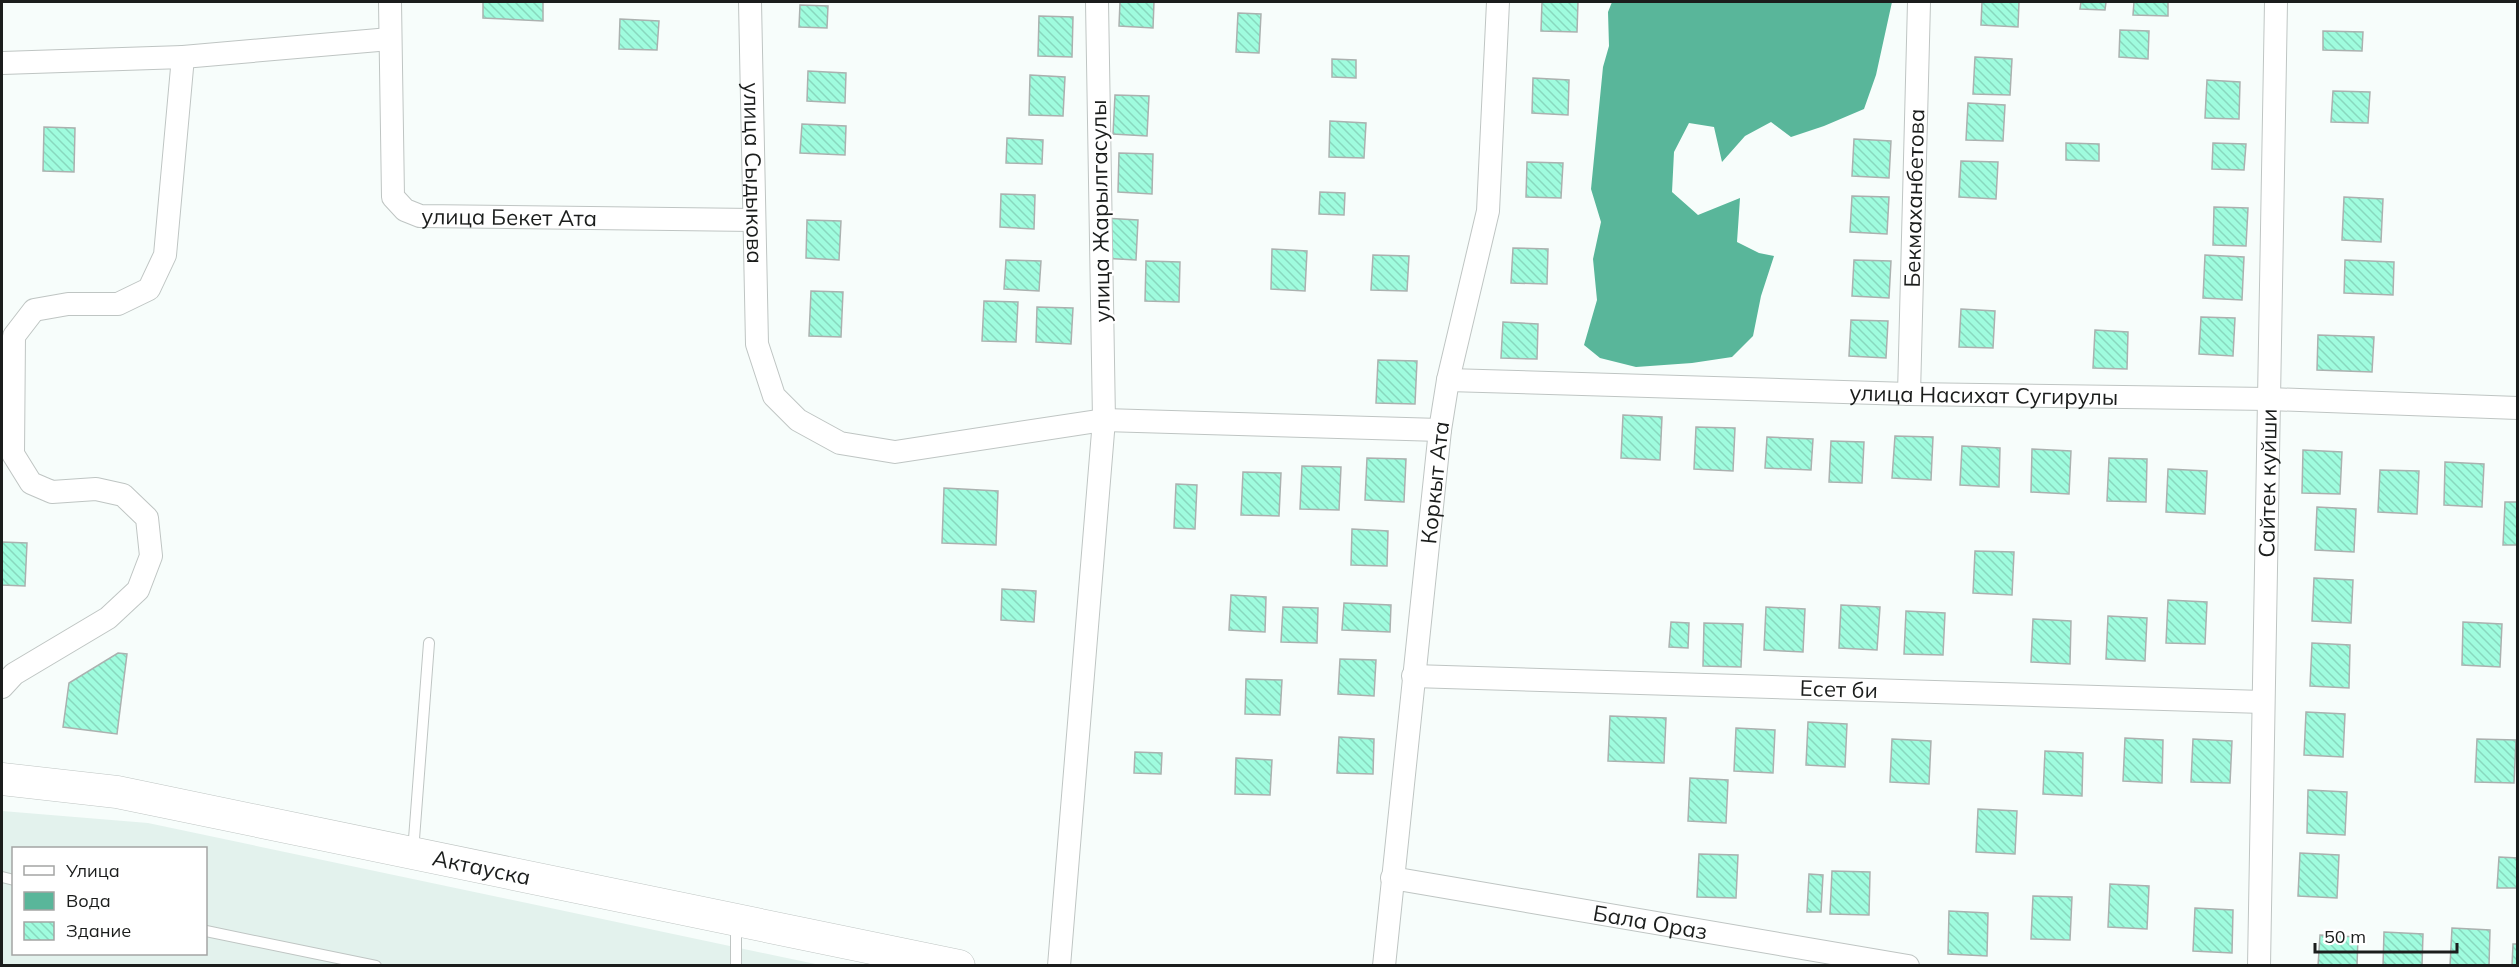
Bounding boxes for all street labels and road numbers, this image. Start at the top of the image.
street label: улица Сыдыкова [738,82,769,264]
street label: улица Жарылгасулы [1084,99,1116,323]
street label: Бекмаханбетова [1898,108,1930,288]
street label: улица Бекет Ата [421,202,597,232]
street label: улица Насихат Сугирулы [1849,378,2118,411]
street label: Сайтек куйши [2252,408,2283,558]
street label: Коркыт Ата [1414,419,1455,545]
street label: Есет би [1799,674,1878,704]
street label: Актауска [430,844,533,891]
street label: Бала Ораз [1591,899,1710,946]

